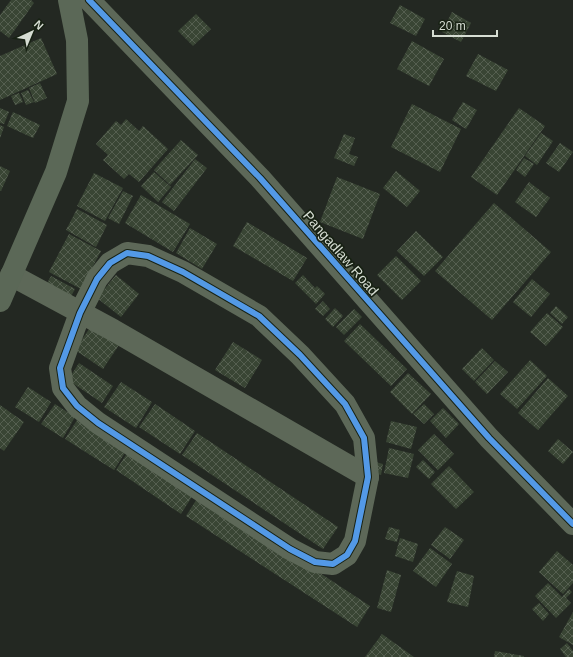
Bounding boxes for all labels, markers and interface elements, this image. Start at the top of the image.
north arrow [12,12,52,52]
scale bar [433,12,497,38]
text: N [32,18,46,32]
text: 20 m [439,19,466,33]
street label: Pangadlaw Road [300,208,382,298]

